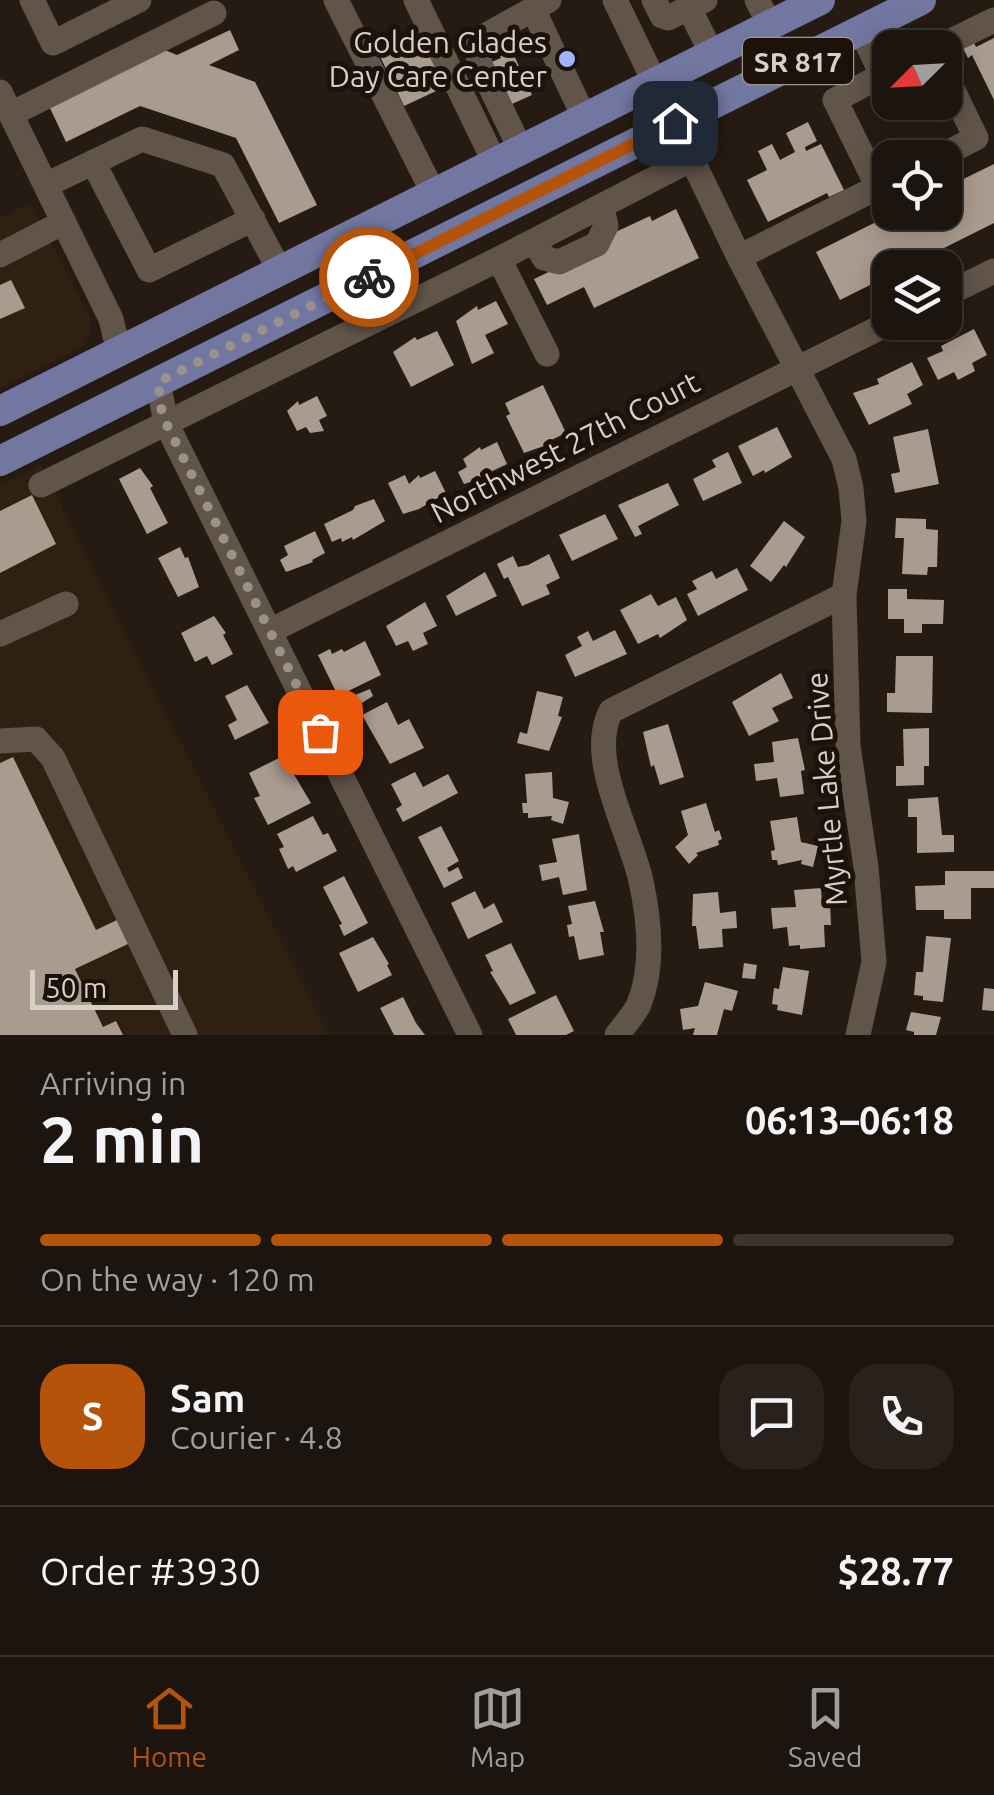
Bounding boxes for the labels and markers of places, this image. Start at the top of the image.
place label: Golden Glades Day Care Center [329,25,548,93]
marker: Golden Glades Day Care Center [556,48,578,70]
pin [633,81,718,166]
pin [278,690,363,775]

